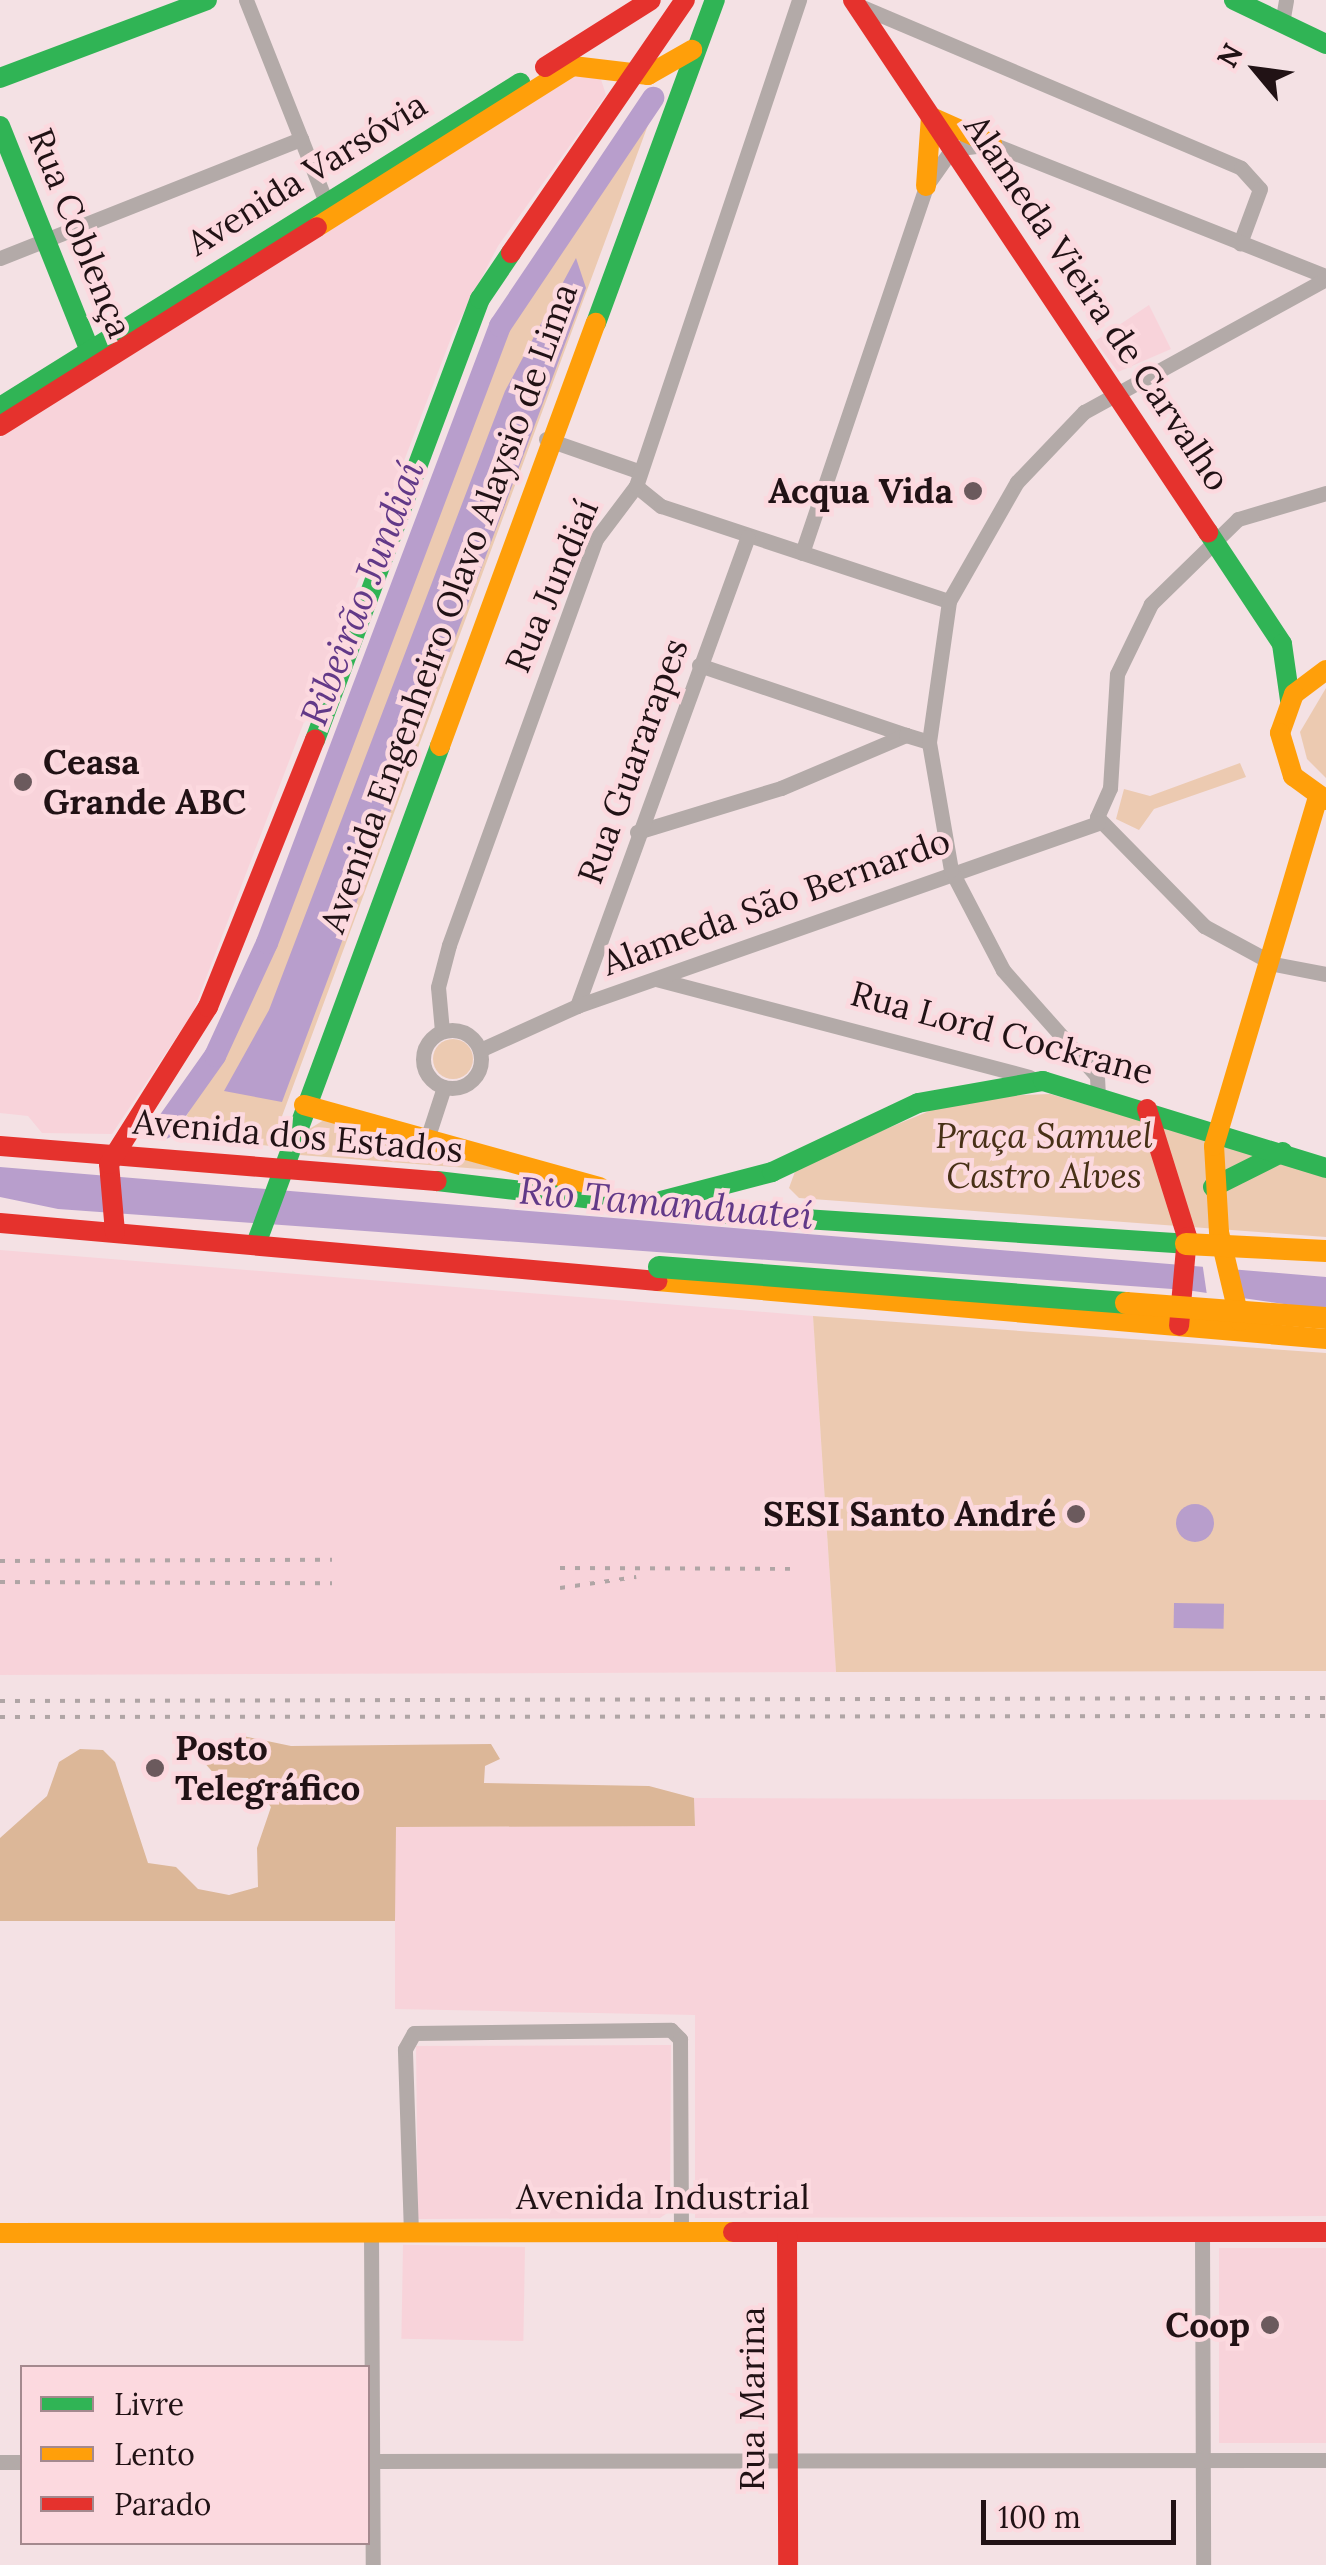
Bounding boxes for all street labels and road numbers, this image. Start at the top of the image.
street label: Avenida Varsóvia [180,84,434,264]
street label: Alameda Vieira de Carvalho [955,107,1239,499]
street label: Rua Coblença [19,122,141,344]
street label: Avenida Engenheiro Olavo Alaysio de Lima [312,278,586,938]
street label: Rua Jundiaí [497,493,607,679]
street label: Rua Guararapes [569,633,697,889]
street label: Alameda São Bernardo [596,820,956,984]
street label: Rua Lord Cockrane [846,972,1158,1094]
street label: Avenida dos Estados [131,1101,465,1171]
street label: Avenida Industrial [516,2176,810,2218]
street label: Rua Marina [731,2307,773,2491]

